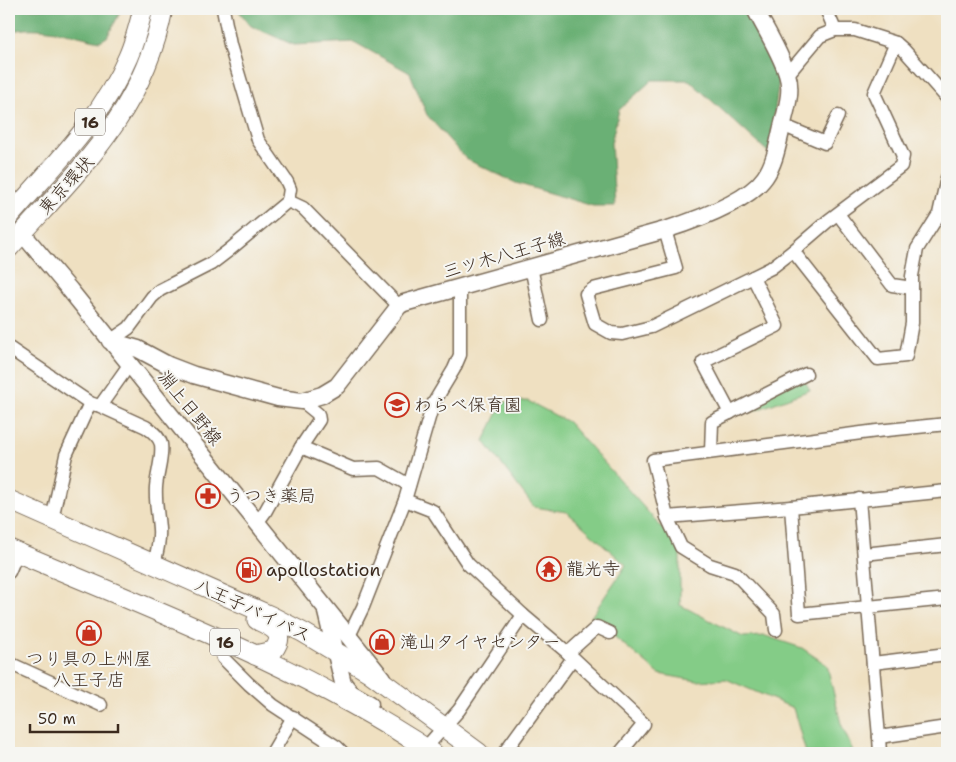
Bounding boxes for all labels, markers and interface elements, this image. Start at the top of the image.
road number: 16 [75,108,105,136]
street label: 東京環状 [33,150,99,220]
street label: 三ツ木八王子線 [440,226,568,284]
street label: 淵上日野線 [152,365,228,451]
school or university icon: わらべ保育園 [384,392,410,418]
place label: わらべ保育園 [414,393,522,417]
pharmacy icon: うつき薬局 [195,483,221,509]
place label: うつき薬局 [226,484,316,508]
temple icon: 龍光寺 [536,556,562,582]
fuel station icon: apollostation [236,557,262,583]
place label: 龍光寺 [566,557,620,581]
place label: apollostation [266,558,381,582]
street label: 八王子バイパス [191,573,315,647]
shop icon: つり具の上州屋 八王子店 [76,620,102,646]
road number: 16 [210,628,240,656]
shop icon: 滝山タイヤセンター [369,629,395,655]
place label: 滝山タイヤセンター [400,630,561,654]
place label: つり具の上州屋 八王子店 [26,647,152,692]
scale bar [30,702,118,734]
text: 50 m [38,709,76,729]

